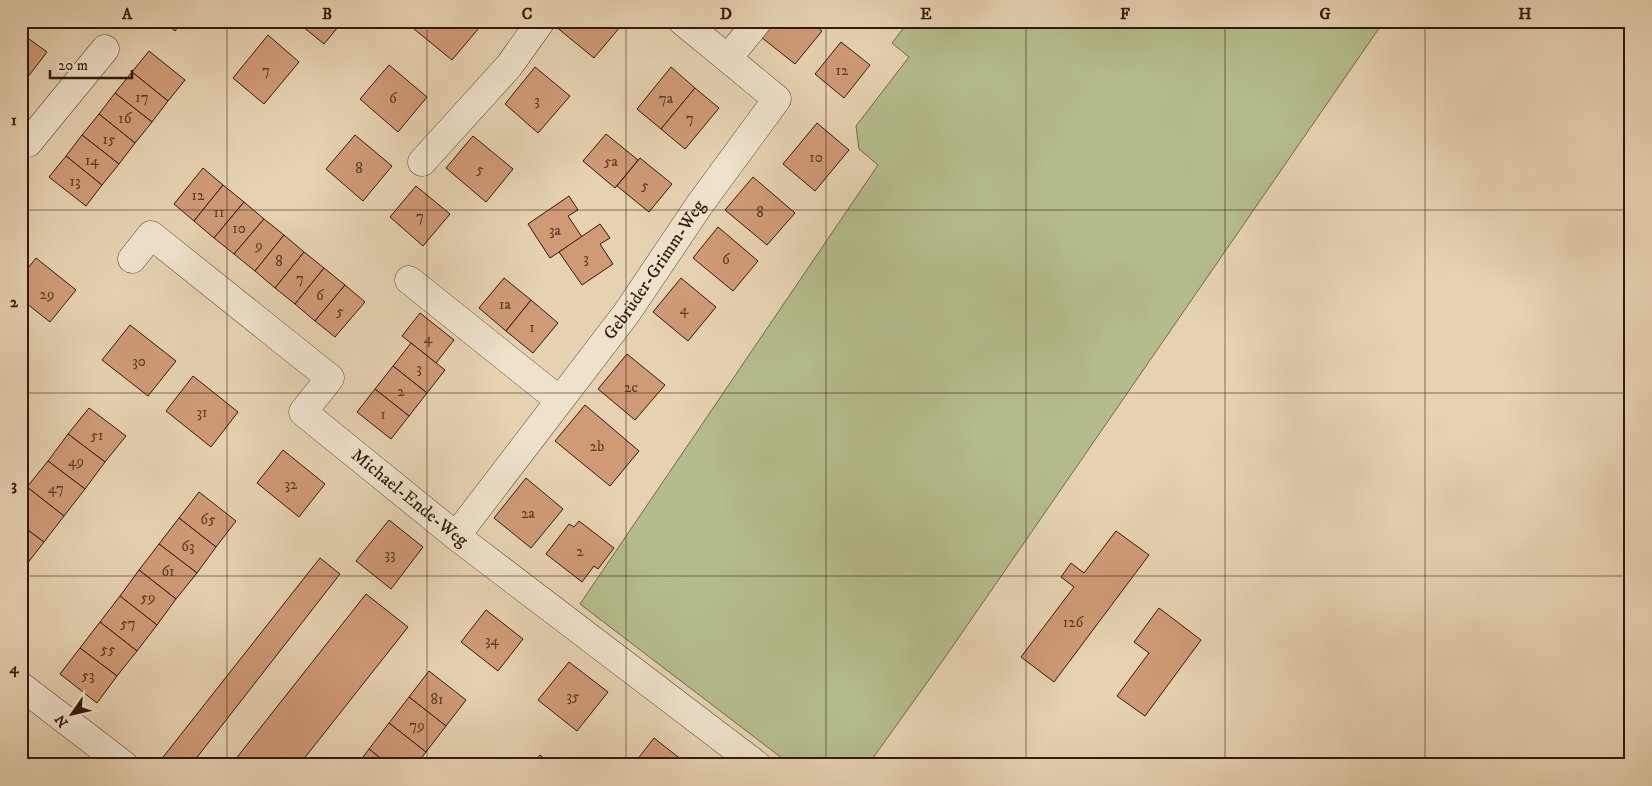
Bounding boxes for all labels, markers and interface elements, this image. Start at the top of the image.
text: A [121,4,133,24]
text: B [322,4,332,24]
text: C [522,4,532,24]
text: D [720,4,732,24]
text: E [920,4,932,24]
text: F [1120,4,1130,24]
text: G [1319,4,1331,24]
text: H [1518,4,1532,24]
scale bar [50,48,132,80]
text: 20 m [58,56,88,75]
house number: 7 [262,61,270,80]
house number: 12 [836,61,849,80]
house number: 17 [135,88,149,107]
house number: 6 [389,89,398,108]
house number: 7a [659,89,674,108]
house number: 3 [534,91,540,110]
house number: 16 [118,109,133,128]
house number: 7 [686,109,694,128]
text: 1 [11,110,17,130]
house number: 15 [103,130,116,149]
house number: 10 [809,148,823,167]
house number: 14 [85,151,99,170]
house number: 5a [604,152,619,171]
house number: 8 [355,159,363,178]
house number: 5 [476,160,484,179]
house number: 13 [69,172,81,191]
house number: 5 [641,176,649,195]
house number: 12 [192,186,205,205]
street label: Gebrüder-Grimm-Weg [599,196,710,344]
house number: 11 [213,203,225,222]
house number: 8 [756,203,764,222]
house number: 7 [416,207,424,226]
house number: 10 [232,219,246,238]
house number: 3a [549,221,562,240]
house number: 9 [254,236,263,255]
house number: 3 [583,249,589,268]
house number: 6 [722,250,731,269]
house number: 8 [275,252,283,271]
house number: 7 [296,269,304,288]
house number: 29 [40,285,54,304]
house number: 6 [316,286,325,305]
text: 2 [10,292,19,312]
house number: 1a [499,295,512,314]
house number: 4 [680,300,689,319]
house number: 5 [336,302,344,321]
house number: 1 [529,318,535,337]
house number: 4 [424,329,433,348]
house number: 30 [132,352,146,371]
house number: 3 [416,359,422,378]
house number: 2c [624,378,638,397]
house number: 2 [397,382,405,401]
house number: 31 [196,403,208,422]
house number: 1 [380,405,386,424]
house number: 51 [91,426,103,445]
house number: 2b [590,437,604,456]
street label: Michael-Ende-Weg [347,444,472,552]
house number: 49 [68,452,84,471]
text: 3 [11,475,17,495]
house number: 32 [285,475,298,494]
house number: 47 [48,479,64,498]
house number: 2a [521,504,535,523]
house number: 65 [200,510,216,529]
house number: 63 [181,537,195,556]
house number: 2 [576,542,584,561]
house number: 33 [384,545,396,564]
house number: 61 [161,562,175,581]
house number: 59 [141,588,155,607]
house number: 126 [1063,613,1085,632]
house number: 57 [120,614,136,633]
house number: 34 [485,631,499,650]
house number: 55 [101,640,116,659]
text: 4 [8,658,19,678]
house number: 53 [81,666,95,685]
house number: 35 [566,687,580,706]
north arrow [48,688,98,738]
house number: 81 [430,690,444,709]
text: N [51,710,73,731]
house number: 79 [409,716,425,735]

